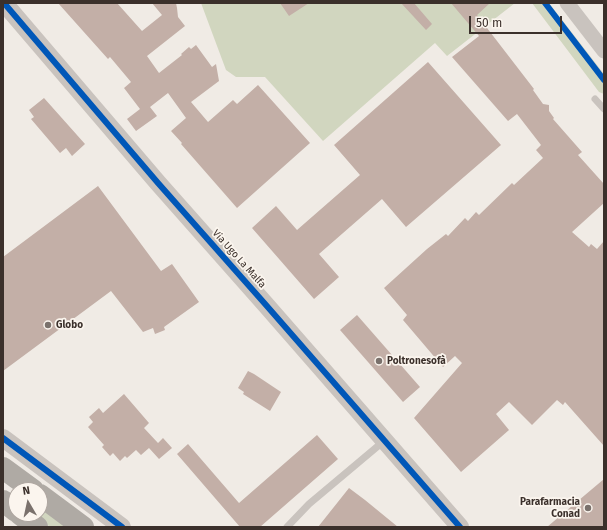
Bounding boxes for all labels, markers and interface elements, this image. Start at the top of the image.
scale bar [471,8,564,34]
text: 50 m [476,16,502,30]
street label: Via Ugo La Malfa [210,227,268,291]
place label: Globo [56,319,83,331]
marker: Globo [43,320,53,330]
place label: Poltronesofà [387,355,446,367]
marker: Poltronesofà [374,356,384,366]
north arrow [8,482,48,522]
text: N [22,484,31,498]
place label: Parafarmacia Conad [520,496,580,520]
marker: Parafarmacia Conad [583,503,593,513]

